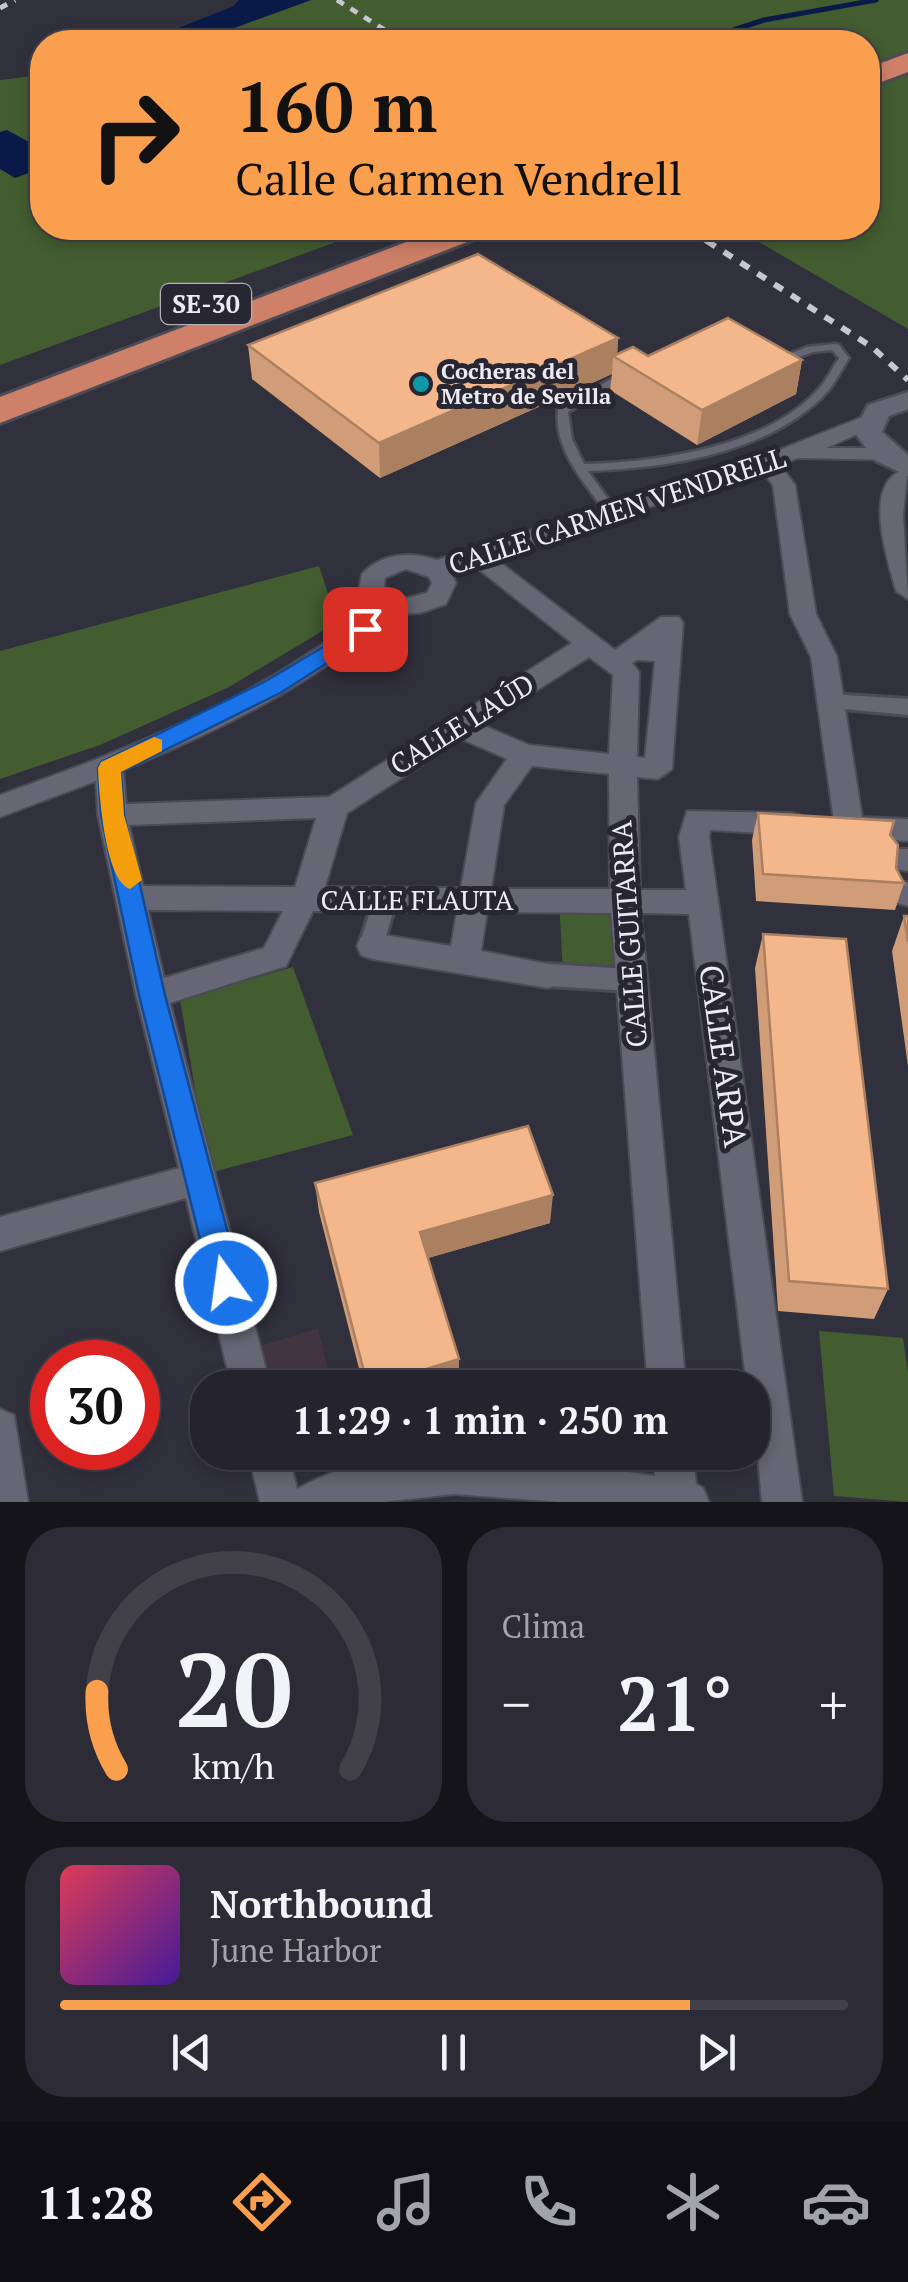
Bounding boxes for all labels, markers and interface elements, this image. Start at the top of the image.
text: 160 m [235,59,437,152]
icon: right [70,70,200,200]
text: Calle Carmen Vendrell [235,148,682,208]
road number: SE-30 [161,284,251,324]
place label: Cocheras del Metro de Sevilla [441,356,611,410]
marker: Cocheras del Metro de Sevilla [410,373,432,395]
street label: CALLE CARMEN VENDRELL [444,438,790,583]
pin [323,587,408,672]
icon: arrive [338,602,393,657]
street label: CALLE LAÚD [383,665,541,783]
street label: CALLE GUITARRA [602,819,655,1049]
street label: CALLE FLAUTA [320,881,514,918]
street label: CALLE ARPA [690,962,758,1150]
position arrow [174,1231,278,1335]
speed limit sign: 30 [30,1340,160,1470]
text: 11:29 · 1 min · 250 m [292,1395,668,1445]
text: Clima [502,1605,585,1647]
text: 20 [174,1619,292,1757]
text: 21° [617,1653,733,1752]
text: − [502,1667,531,1740]
text: + [819,1667,848,1740]
text: km/h [192,1742,275,1789]
text: Northbound [210,1879,433,1929]
text: June Harbor [210,1929,381,1971]
icon: previous [164,2025,219,2080]
icon: pause [426,2025,481,2080]
icon: next [689,2025,744,2080]
icon: directions [227,2167,297,2237]
icon: music [371,2167,441,2237]
icon: phone [514,2167,584,2237]
icon: climate [658,2167,728,2237]
icon: car [801,2167,871,2237]
text: 11:28 [37,2172,154,2232]

